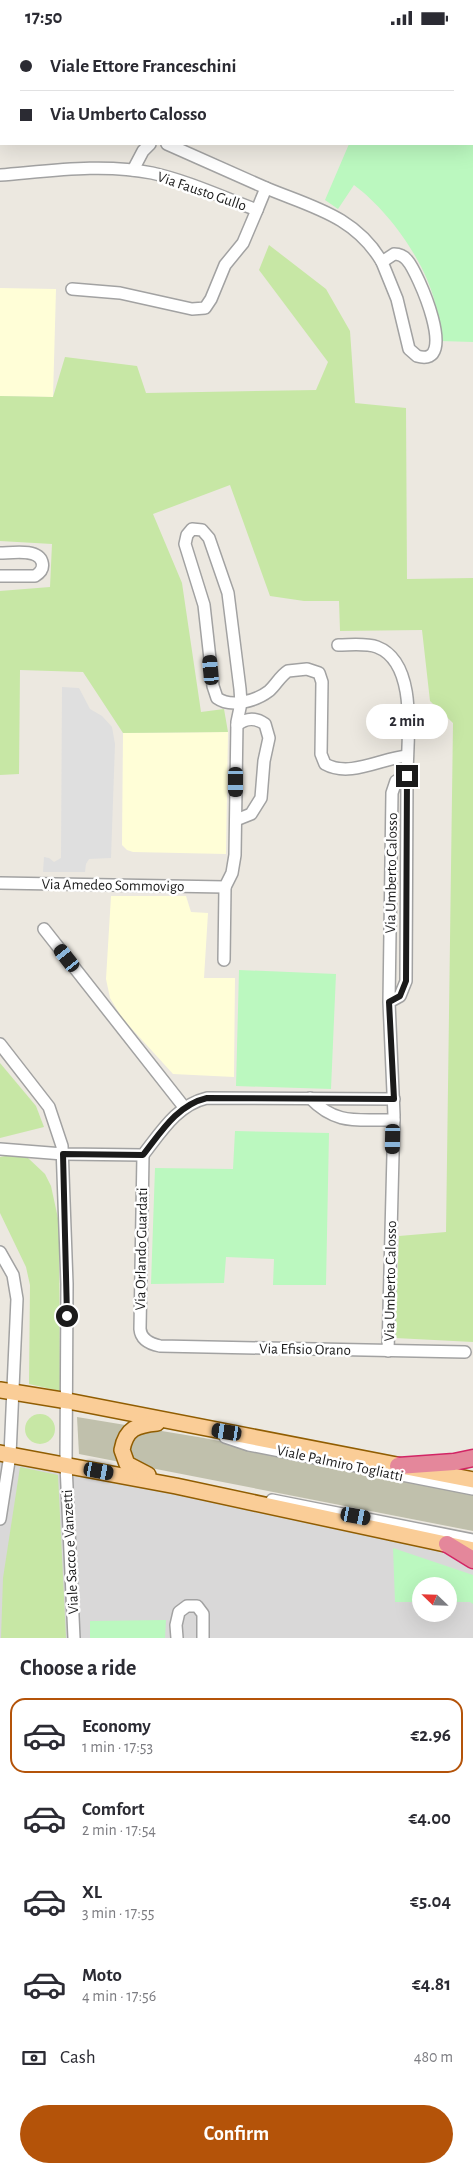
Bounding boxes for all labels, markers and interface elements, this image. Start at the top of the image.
text: 17:50 [25,8,63,27]
text: Viale Ettore Franceschini [50,57,237,76]
text: Via Umberto Calosso [50,105,207,124]
street label: Via Fausto Gullo [155,169,248,214]
car [202,654,219,686]
callout: 2 min [366,703,448,739]
text: 2 min [389,713,425,729]
route end [396,765,418,787]
car [228,767,243,797]
street label: Via Umberto Calosso [383,813,400,934]
street label: Via Amedeo Sommovigo [41,877,185,894]
car [51,942,82,974]
car [385,1124,400,1154]
street label: Via Orlando Guardati [133,1187,150,1311]
street label: Via Umberto Calosso [382,1221,399,1342]
route start [56,1305,78,1327]
street label: Via Efisio Orano [259,1341,351,1358]
car [211,1422,242,1442]
street label: Viale Palmiro Togliatti [275,1443,405,1484]
car [82,1461,115,1481]
street label: Viale Sacco e Vanzetti [60,1489,81,1615]
car [339,1506,372,1526]
north arrow [412,1577,458,1623]
map controls [412,1577,457,1622]
text: Choose a ride [20,1657,136,1679]
icon: car [22,1713,67,1758]
text: Economy [82,1717,151,1736]
text: €2.96 [410,1726,451,1745]
text: 1 min · 17:53 [82,1739,153,1755]
icon: car [22,1796,67,1841]
text: Comfort [82,1800,144,1819]
text: €4.00 [408,1809,451,1828]
text: 2 min · 17:54 [82,1822,156,1838]
icon: car [22,1879,67,1924]
text: XL [82,1883,102,1902]
text: €5.04 [410,1892,451,1911]
text: 3 min · 17:55 [82,1905,154,1921]
icon: car [22,1962,67,2007]
text: Moto [82,1966,122,1985]
text: €4.81 [412,1975,451,1994]
text: 4 min · 17:56 [82,1988,156,2004]
icon: cash [20,2044,48,2072]
text: Cash [60,2048,96,2067]
text: 480 m [414,2049,453,2065]
button: Confirm [20,2105,453,2163]

